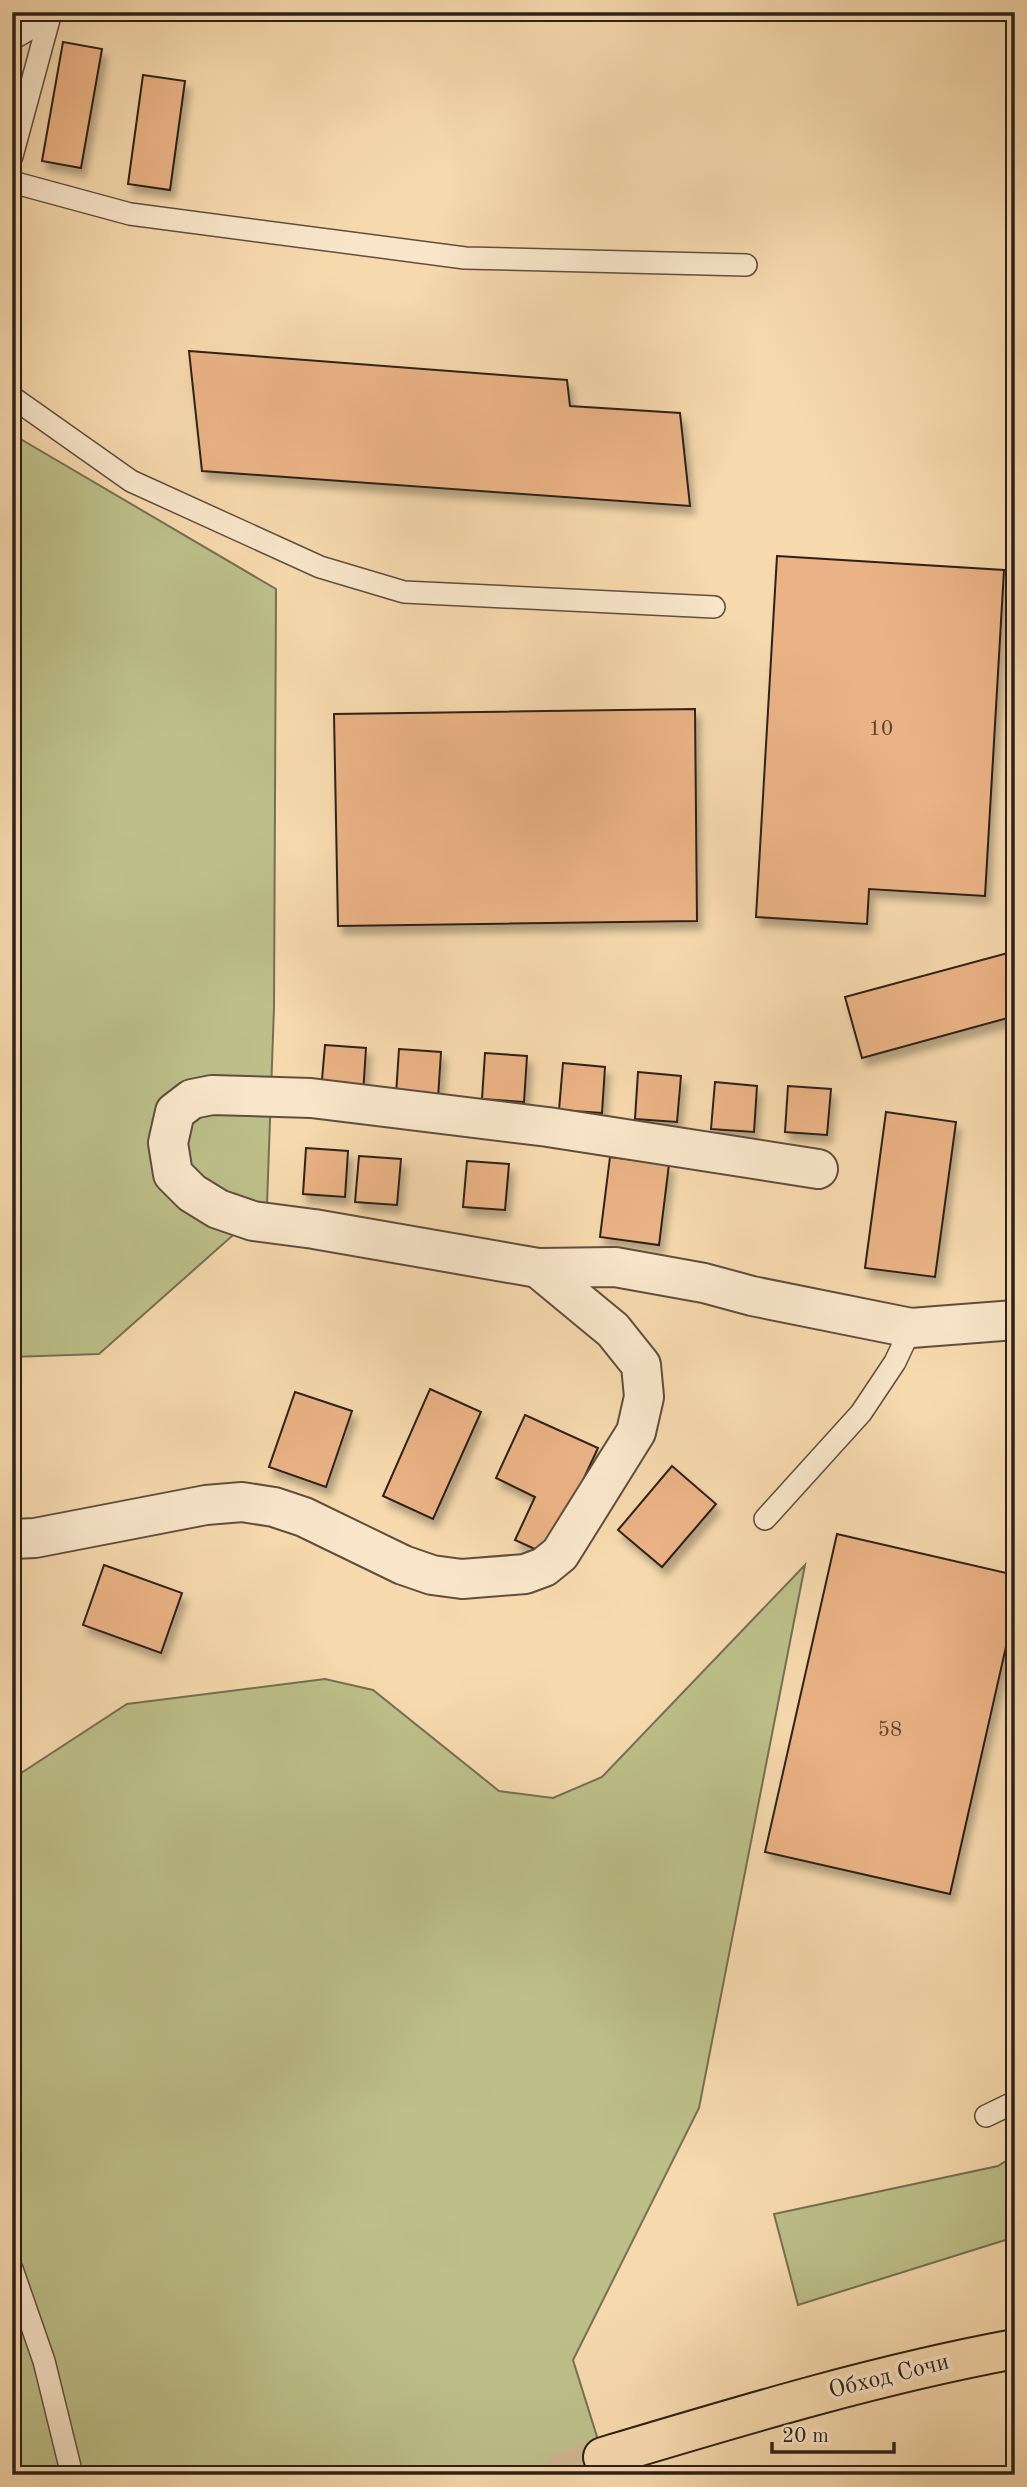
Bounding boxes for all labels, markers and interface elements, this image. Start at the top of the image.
house number: 10 [869,719,893,740]
house number: 58 [878,1720,902,1741]
street label: Обход Сочи [826,2350,952,2404]
scale bar [772,2410,894,2454]
text: 20 m [782,2426,829,2447]

